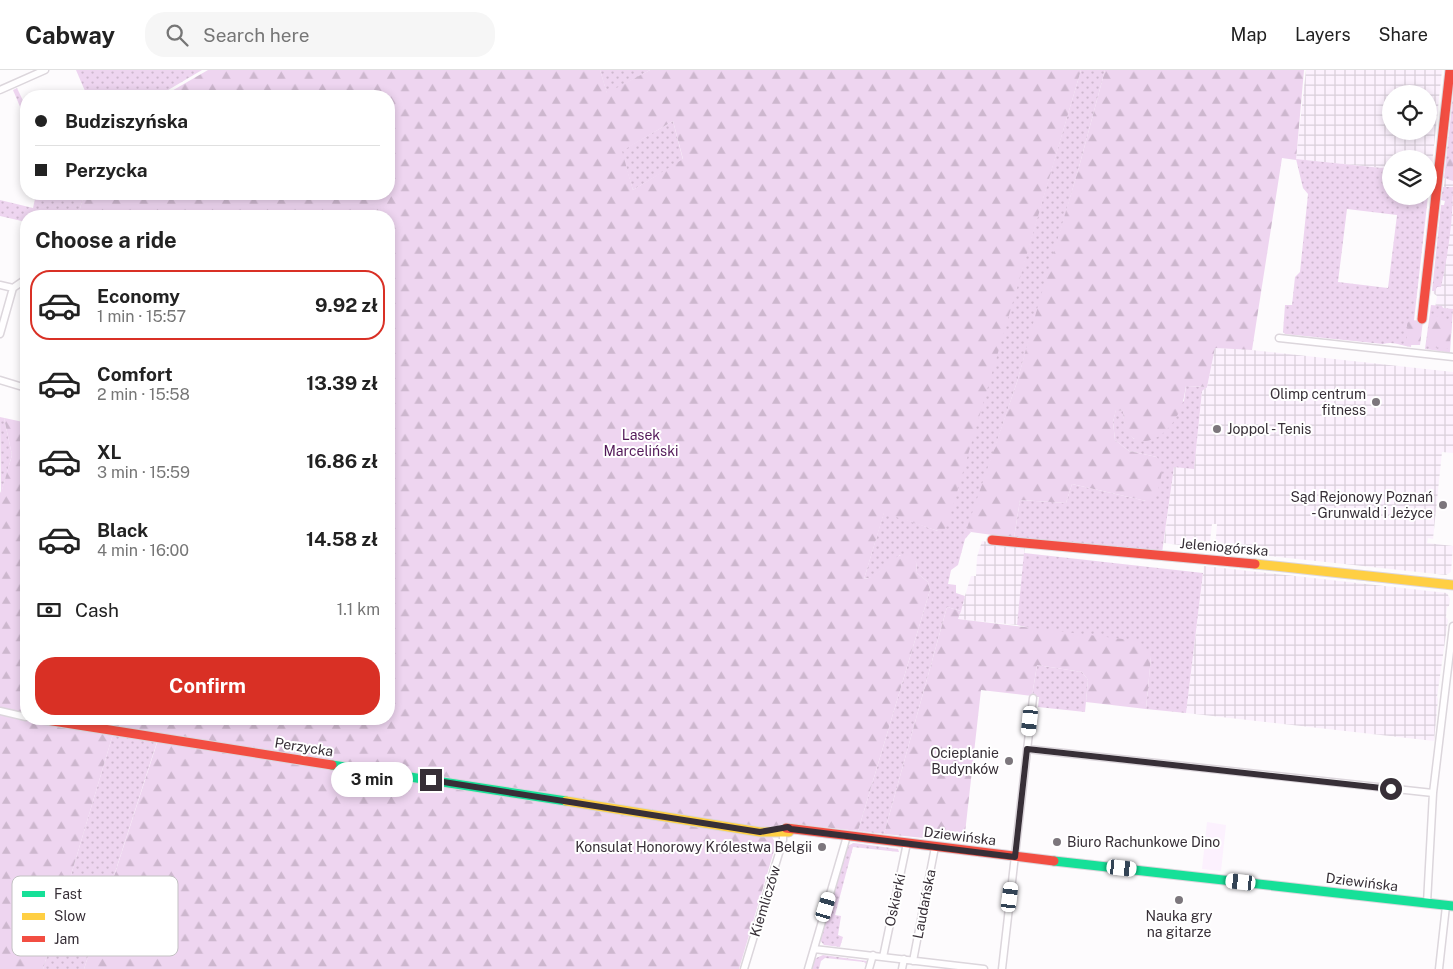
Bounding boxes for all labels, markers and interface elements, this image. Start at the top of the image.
search box [145,12,495,57]
text: Cabway [25,21,115,49]
icon: search [163,21,191,49]
text: Search here [203,24,310,46]
text: Map [1231,24,1267,45]
text: Layers [1295,24,1351,45]
text: Share [1379,24,1428,45]
map controls [1382,85,1437,205]
button: locate [1382,85,1437,140]
text: Budziszyńska [65,110,188,132]
button: layers [1382,150,1437,205]
text: Perzycka [65,159,148,181]
text: Choose a ride [35,227,177,253]
icon: car [37,283,82,328]
text: Economy [97,285,180,307]
text: 9.92 zł [315,294,378,316]
text: 1 min · 15:57 [97,307,186,326]
icon: car [37,361,82,406]
text: Comfort [97,363,173,385]
text: 13.39 zł [306,372,378,394]
text: 2 min · 15:58 [97,385,190,404]
place label: Olimp centrum fitness [1270,386,1366,418]
marker: Olimp centrum fitness [1370,396,1382,408]
place label: Joppol - Tenis [1227,421,1311,437]
marker: Joppol - Tenis [1211,423,1223,435]
park label: Lasek Marceliński [603,427,679,459]
icon: car [37,439,82,484]
text: XL [97,441,122,463]
text: 16.86 zł [306,450,378,472]
text: 3 min · 15:59 [97,463,190,482]
place label: Sąd Rejonowy Poznań - Grunwald i Jeżyce [1290,489,1433,521]
marker: Sąd Rejonowy Poznań - Grunwald i Jeżyce [1437,499,1449,511]
icon: car [37,517,82,562]
text: Black [97,519,148,541]
text: 14.58 zł [306,528,378,550]
street label: Jeleniogórska [1179,535,1269,559]
text: 4 min · 16:00 [97,541,189,560]
icon: cash [35,596,63,624]
text: Cash [75,599,119,621]
text: 1.1 km [337,600,380,619]
button: Confirm [35,657,380,715]
car [1020,705,1039,737]
street label: Perzycka [274,734,334,760]
place label: Ocieplanie Budynków [930,745,999,777]
marker: Ocieplanie Budynków [1003,755,1015,767]
callout: 3 min [331,762,414,798]
route end [420,769,442,791]
text: 3 min [351,770,393,789]
route start [1380,778,1402,800]
street label: Dziewińska [923,824,997,848]
place label: Biuro Rachunkowe Dino [1067,834,1220,850]
marker: Biuro Rachunkowe Dino [1051,836,1063,848]
place label: Konsulat Honorowy Królestwa Belgii [575,839,812,855]
marker: Konsulat Honorowy Królestwa Belgii [816,841,828,853]
car [1106,859,1137,877]
street label: Kiemliczów [747,863,783,939]
street label: Laudańska [909,868,939,940]
street label: Dziewińska [1325,870,1399,894]
street label: Oskierki [882,872,908,928]
car [1225,873,1256,891]
legend [12,876,178,956]
car [1000,881,1019,913]
text: Fast [54,886,82,902]
car [814,890,837,924]
marker: Nauka gry na gitarze [1173,894,1185,906]
text: Slow [54,908,86,924]
place label: Nauka gry na gitarze [1145,908,1213,940]
text: Jam [54,931,79,947]

